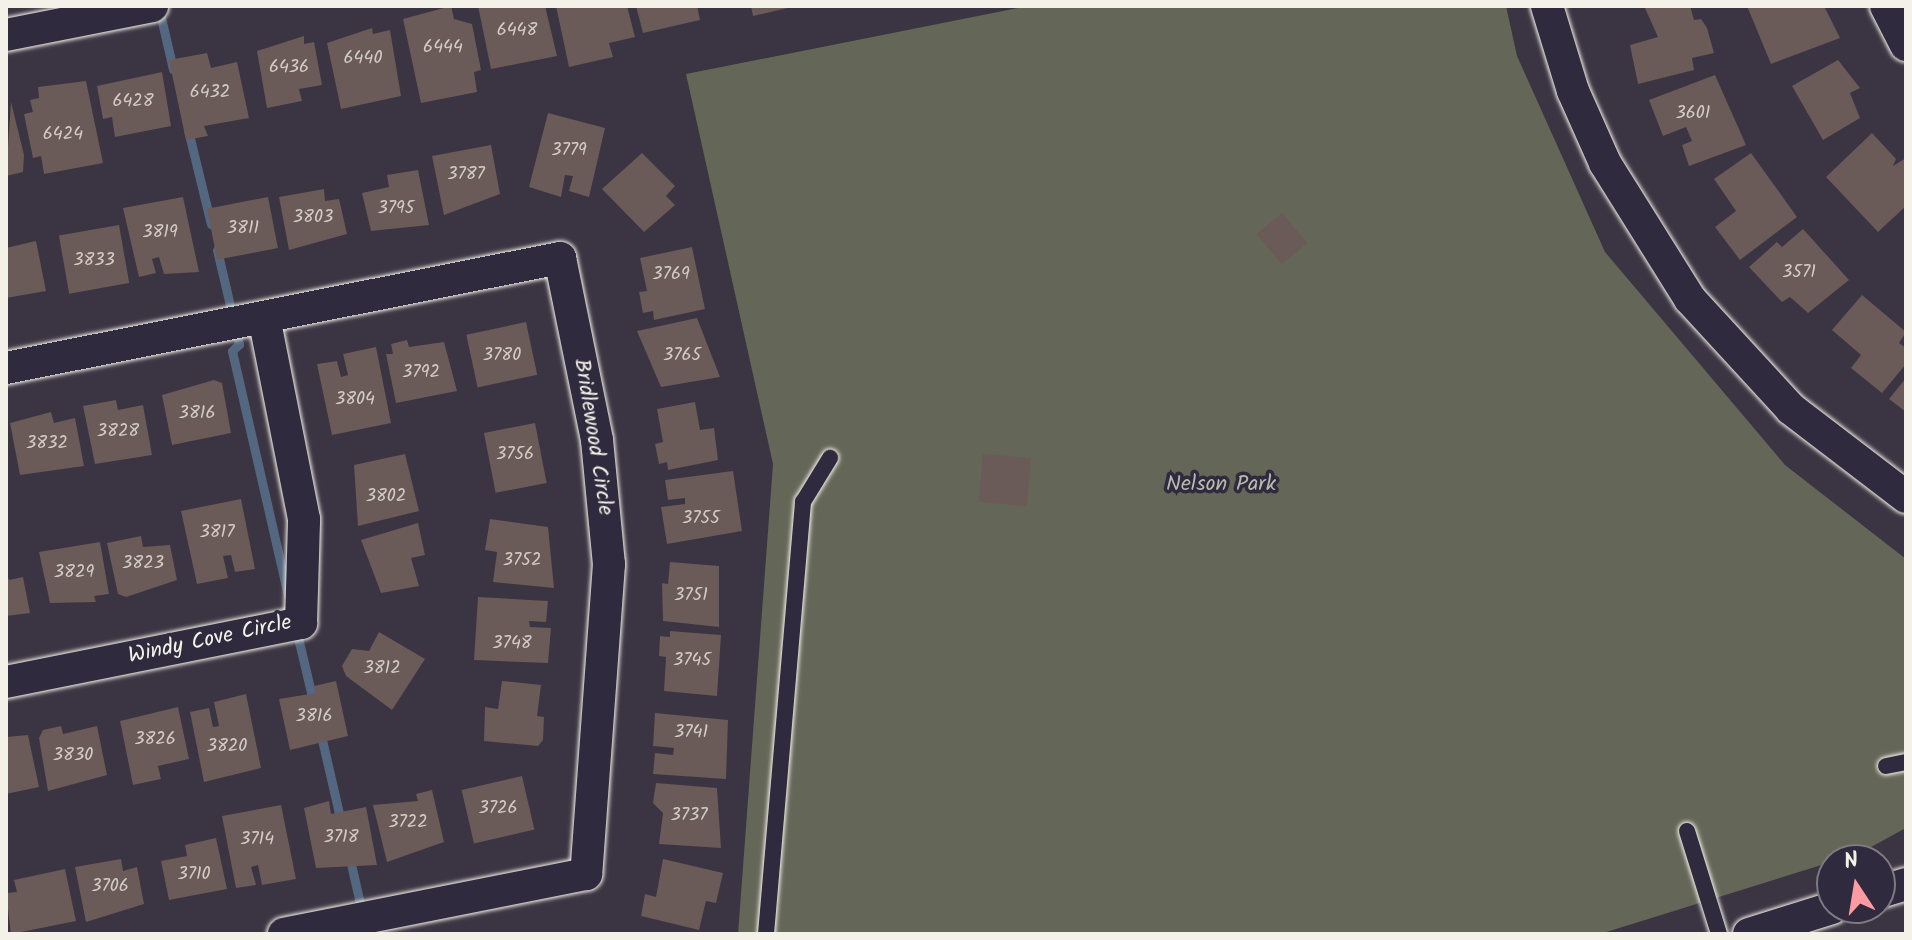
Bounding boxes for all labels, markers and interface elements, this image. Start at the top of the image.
house number: 6448 [497,20,537,42]
house number: 6444 [423,37,463,59]
house number: 6440 [344,48,382,70]
house number: 6436 [269,57,309,79]
house number: 6432 [190,82,230,104]
house number: 6428 [112,91,154,113]
house number: 3601 [1676,103,1710,125]
house number: 6424 [43,124,83,146]
house number: 3779 [551,140,587,162]
house number: 3787 [447,164,485,186]
house number: 3795 [377,198,415,220]
house number: 3803 [293,207,333,229]
house number: 3811 [227,218,259,240]
house number: 3819 [142,222,178,244]
house number: 3833 [73,250,115,272]
house number: 3571 [1782,262,1816,284]
house number: 3769 [652,264,690,286]
house number: 3780 [483,345,521,367]
house number: 3765 [663,345,701,367]
street label: Bridlewood Circle [568,357,618,517]
house number: 3792 [402,362,440,384]
house number: 3804 [335,389,375,411]
house number: 3816 [179,403,215,425]
house number: 3828 [97,421,139,443]
house number: 3832 [26,433,68,455]
house number: 3756 [496,444,534,466]
park label: Nelson Park [1166,472,1276,498]
house number: 3802 [366,486,406,508]
house number: 3755 [682,508,720,530]
house number: 3817 [199,522,235,544]
house number: 3752 [503,550,541,572]
house number: 3823 [122,553,164,575]
house number: 3829 [54,562,94,584]
house number: 3751 [674,585,708,607]
street label: Windy Cove Circle [126,610,294,670]
house number: 3748 [492,633,532,655]
house number: 3745 [673,650,711,672]
house number: 3812 [363,658,401,680]
house number: 3816 [296,706,332,728]
house number: 3741 [674,722,708,744]
house number: 3826 [134,729,176,751]
house number: 3820 [207,736,247,758]
house number: 3830 [53,745,93,767]
house number: 3726 [478,798,518,820]
house number: 3737 [670,805,708,827]
house number: 3722 [388,812,428,834]
house number: 3718 [323,827,359,849]
house number: 3714 [240,829,274,851]
text: N [1841,843,1862,881]
north arrow [1816,844,1896,924]
house number: 3710 [177,864,211,886]
house number: 3706 [91,876,129,898]

